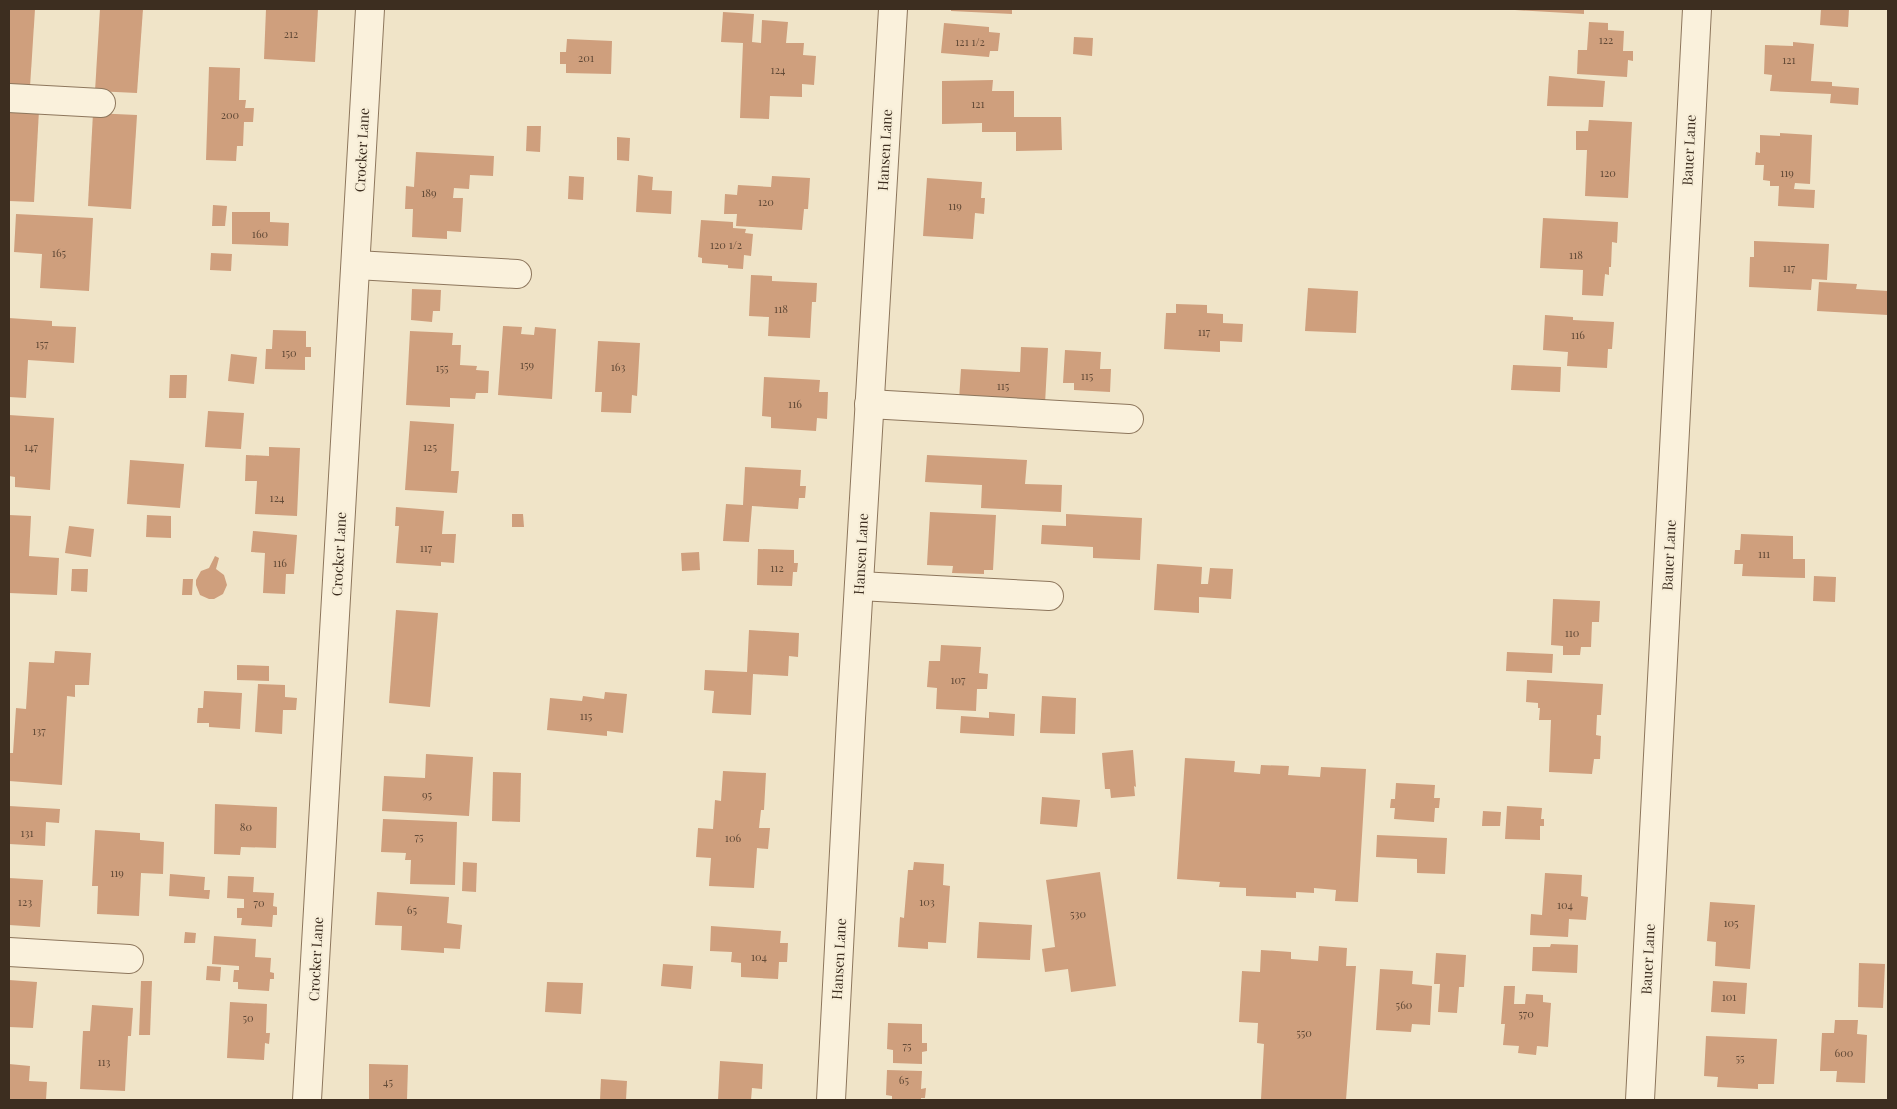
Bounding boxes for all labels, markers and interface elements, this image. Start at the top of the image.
house number: 212 [284,26,298,41]
house number: 122 [1599,32,1613,47]
house number: 121 1/2 [955,34,985,49]
house number: 201 [578,50,594,65]
house number: 121 [1782,52,1796,67]
house number: 124 [771,62,786,77]
house number: 121 [971,96,985,111]
house number: 200 [221,107,240,122]
street label: Crocker Lane [350,107,373,193]
street label: Hansen Lane [873,109,896,191]
street label: Bauer Lane [1677,114,1700,186]
house number: 120 [1600,165,1616,180]
house number: 119 [1780,165,1794,180]
house number: 189 [421,185,437,200]
house number: 120 [758,194,774,209]
house number: 119 [948,198,962,213]
house number: 160 [252,226,269,241]
house number: 120 1/2 [710,237,742,252]
house number: 165 [52,245,67,260]
house number: 118 [1569,247,1583,262]
house number: 117 [1783,260,1796,275]
house number: 118 [774,301,788,316]
house number: 117 [1198,324,1211,339]
house number: 116 [1571,327,1585,342]
house number: 157 [36,336,49,351]
house number: 150 [281,345,297,360]
house number: 159 [520,357,534,372]
house number: 163 [611,359,625,374]
house number: 155 [435,360,449,375]
house number: 115 [1081,368,1094,383]
house number: 115 [997,378,1010,393]
house number: 116 [788,396,802,411]
house number: 147 [24,439,38,454]
house number: 125 [423,439,437,454]
house number: 124 [270,490,285,505]
street label: Crocker Lane [327,511,350,597]
street label: Hansen Lane [849,513,872,595]
street label: Bauer Lane [1657,519,1680,591]
house number: 117 [420,540,433,555]
house number: 111 [1758,546,1770,561]
house number: 116 [273,555,287,570]
house number: 112 [770,560,784,575]
house number: 110 [1565,625,1580,640]
house number: 107 [950,672,966,687]
house number: 115 [580,708,593,723]
house number: 137 [32,723,46,738]
house number: 95 [422,787,433,802]
house number: 80 [240,819,253,834]
house number: 131 [21,825,33,840]
house number: 75 [414,829,424,844]
house number: 106 [725,830,741,845]
house number: 119 [110,865,124,880]
house number: 123 [18,894,32,909]
house number: 103 [919,894,935,909]
house number: 70 [253,895,265,910]
house number: 104 [1557,897,1574,912]
house number: 65 [407,902,418,917]
house number: 530 [1070,906,1086,921]
house number: 105 [1723,915,1739,930]
street label: Crocker Lane [304,916,327,1002]
street label: Hansen Lane [827,918,850,1000]
street label: Bauer Lane [1636,923,1659,995]
house number: 104 [751,949,768,964]
house number: 101 [1722,989,1736,1004]
house number: 560 [1396,997,1413,1012]
house number: 570 [1518,1006,1534,1021]
house number: 50 [242,1010,254,1025]
house number: 550 [1296,1025,1312,1040]
house number: 75 [902,1038,912,1053]
house number: 600 [1835,1045,1854,1060]
house number: 55 [1735,1050,1745,1065]
house number: 113 [98,1054,110,1069]
house number: 65 [899,1072,910,1087]
house number: 45 [383,1074,393,1089]

